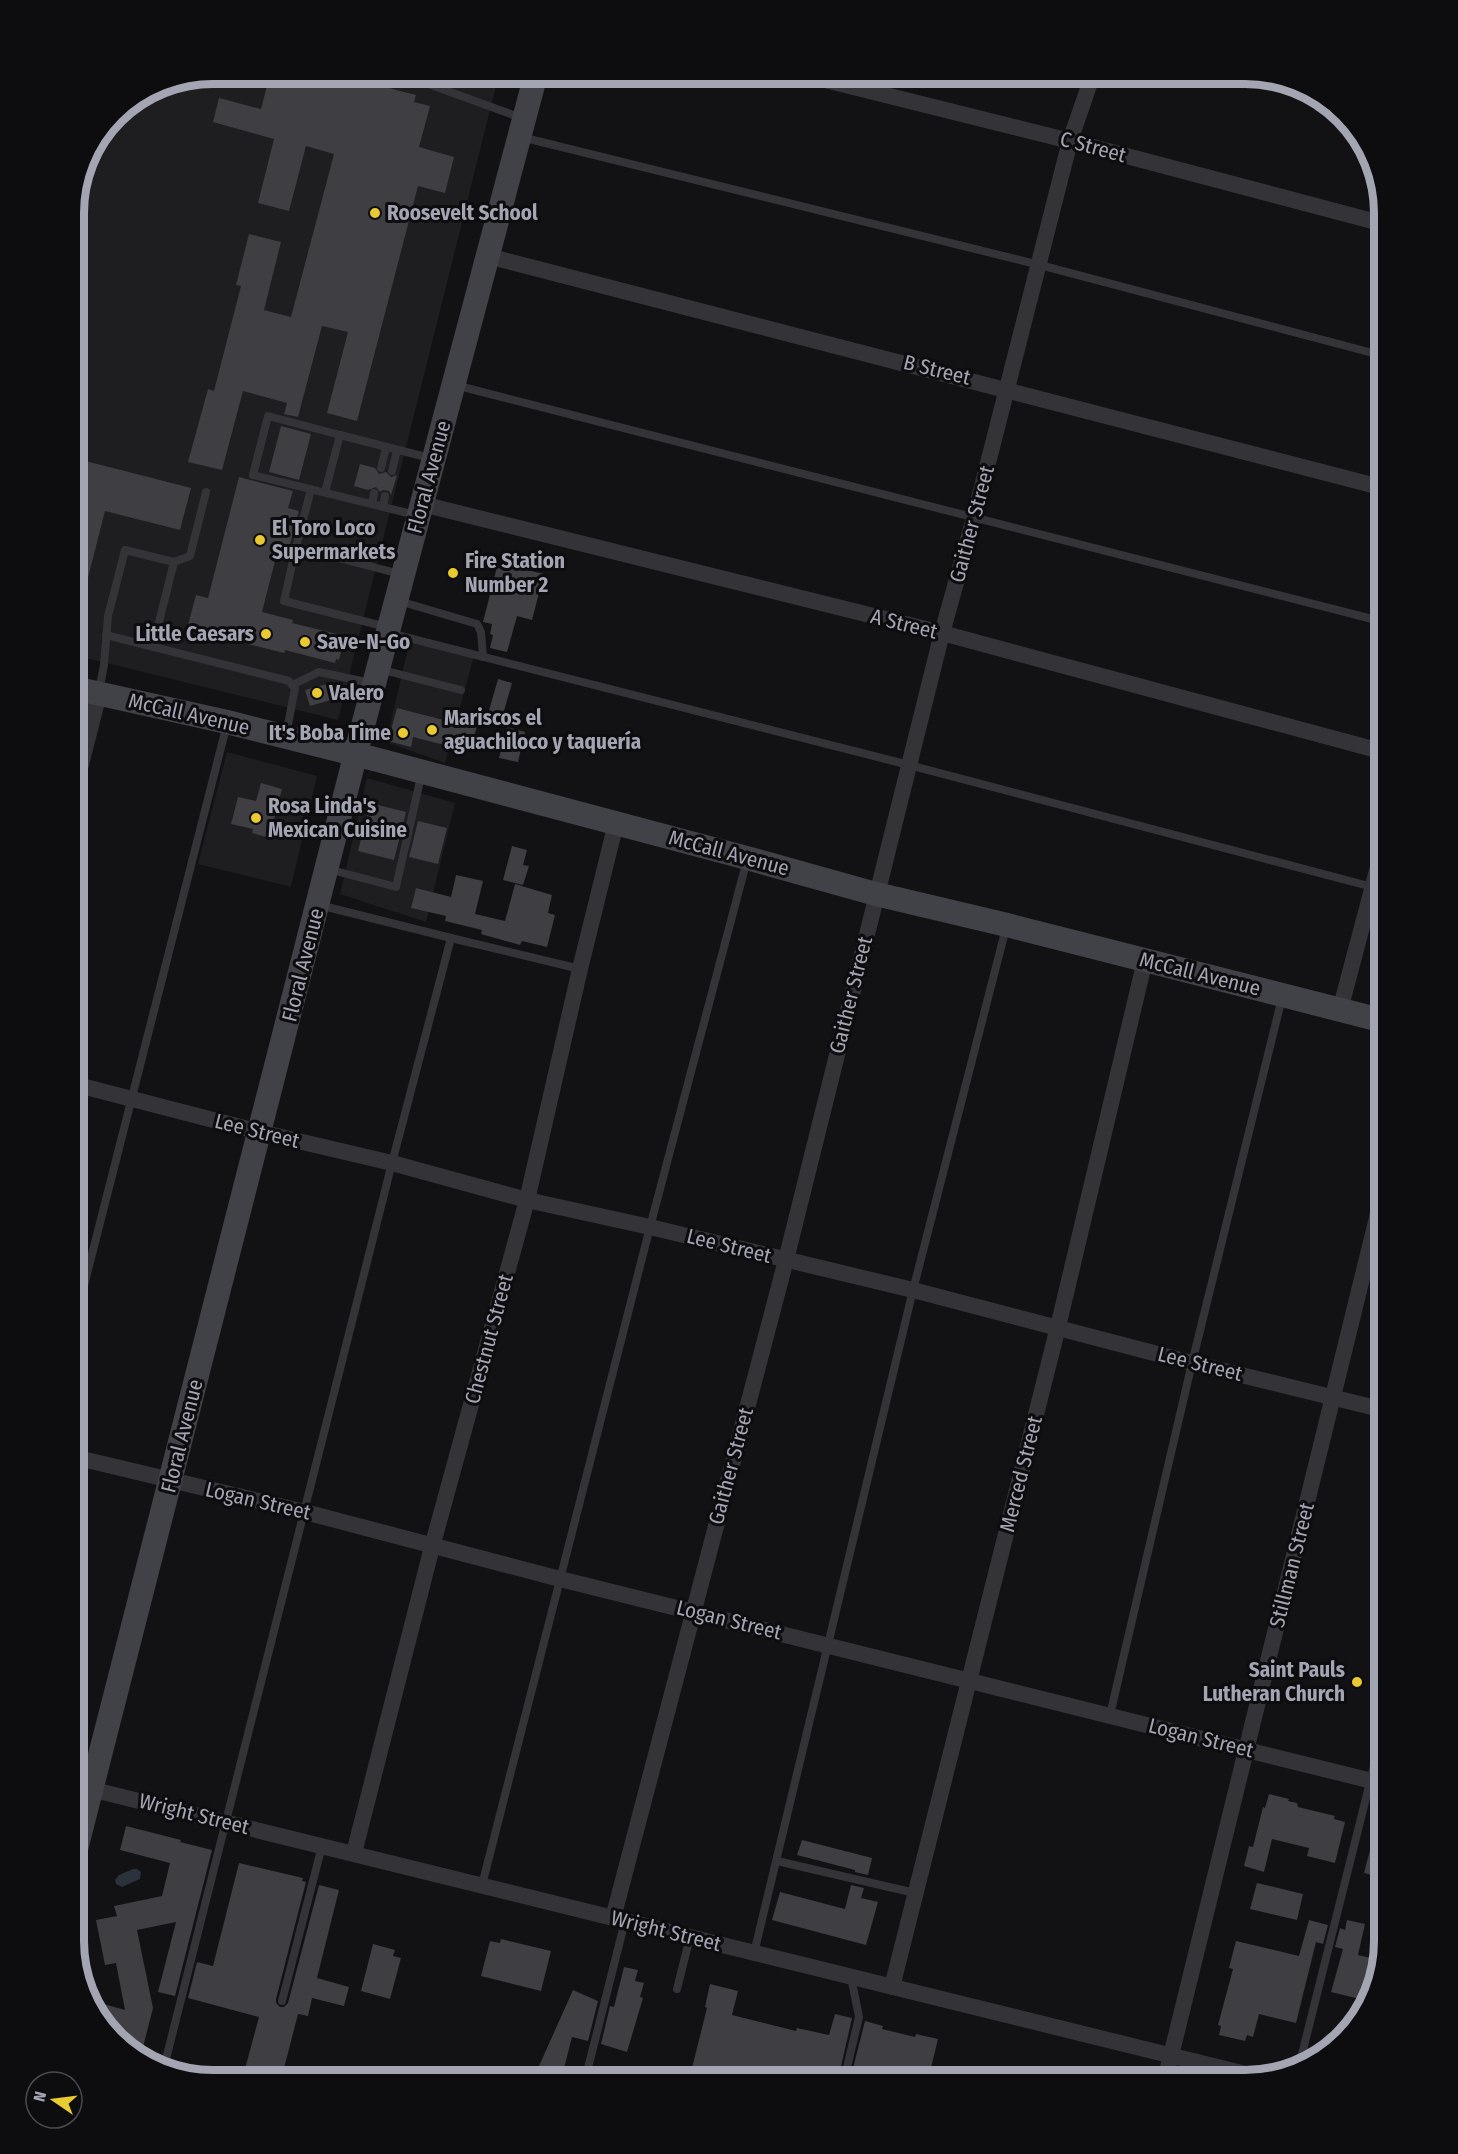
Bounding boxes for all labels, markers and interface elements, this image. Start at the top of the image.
street label: C Street [1057,126,1129,168]
place label: Roosevelt School [387,200,538,226]
marker: Roosevelt School [368,206,382,220]
street label: B Street [901,349,973,391]
street label: Floral Avenue [401,418,457,536]
street label: Gaither Street [944,463,1000,585]
place label: El Toro Loco Supermarkets [272,515,395,565]
marker: El Toro Loco Supermarkets [253,533,267,547]
place label: Fire Station Number 2 [465,548,565,598]
marker: Fire Station Number 2 [446,566,460,580]
street label: A Street [868,603,940,645]
place label: Little Caesars [135,621,254,647]
marker: Little Caesars [259,627,273,641]
place label: Save-N-Go [317,629,410,655]
marker: Save-N-Go [298,635,312,649]
place label: Valero [328,680,384,706]
marker: Valero [310,686,324,700]
street label: McCall Avenue [126,687,252,741]
place label: Mariscos el aguachiloco y taquería [444,705,641,755]
place label: It's Boba Time [269,720,391,746]
marker: Mariscos el aguachiloco y taquería [425,723,439,737]
marker: It's Boba Time [396,726,410,740]
place label: Rosa Linda's Mexican Cuisine [268,793,407,843]
marker: Rosa Linda's Mexican Cuisine [249,811,263,825]
street label: McCall Avenue [666,824,792,882]
street label: Floral Avenue [276,906,330,1024]
street label: Gaither Street [824,934,878,1056]
street label: McCall Avenue [1137,946,1263,1002]
street label: Lee Street [212,1108,302,1154]
street label: Lee Street [684,1223,774,1269]
street label: Chestnut Street [459,1271,519,1407]
street label: Lee Street [1155,1341,1245,1387]
street label: Floral Avenue [155,1377,209,1495]
street label: Gaither Street [703,1405,759,1527]
street label: Merced Street [994,1413,1048,1535]
street label: Logan Street [203,1476,313,1526]
street label: Stillman Street [1264,1500,1320,1630]
street label: Logan Street [674,1594,784,1646]
place label: Saint Pauls Lutheran Church [1203,1657,1345,1707]
marker: Saint Pauls Lutheran Church [1350,1675,1364,1689]
street label: Logan Street [1146,1712,1256,1764]
street label: Wright Street [136,1788,252,1840]
street label: Wright Street [608,1905,724,1957]
north arrow [24,2070,84,2130]
text: N [30,2090,50,2103]

